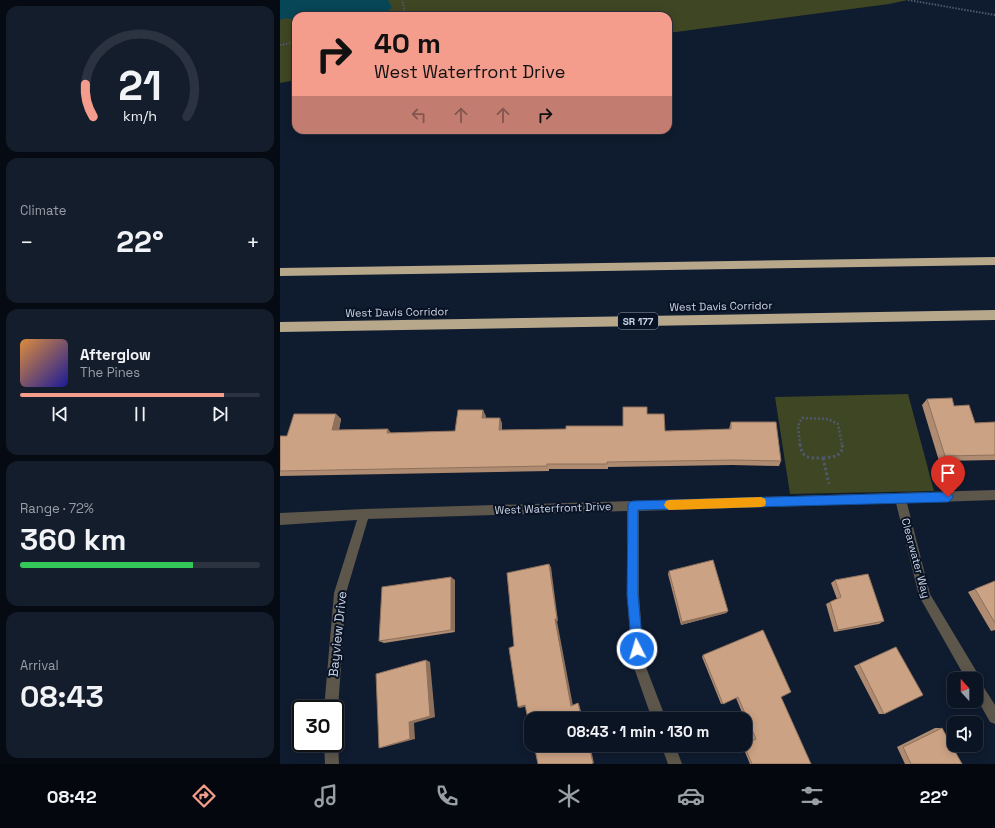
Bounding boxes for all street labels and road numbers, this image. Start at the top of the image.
street label: West Davis Corridor [669,298,773,314]
street label: West Davis Corridor [345,304,449,320]
road number: SR 177 [618,313,658,329]
street label: West Waterfront Drive [494,499,612,517]
street label: Clearwater Way [899,517,933,599]
street label: Bayview Drive [325,590,350,678]

